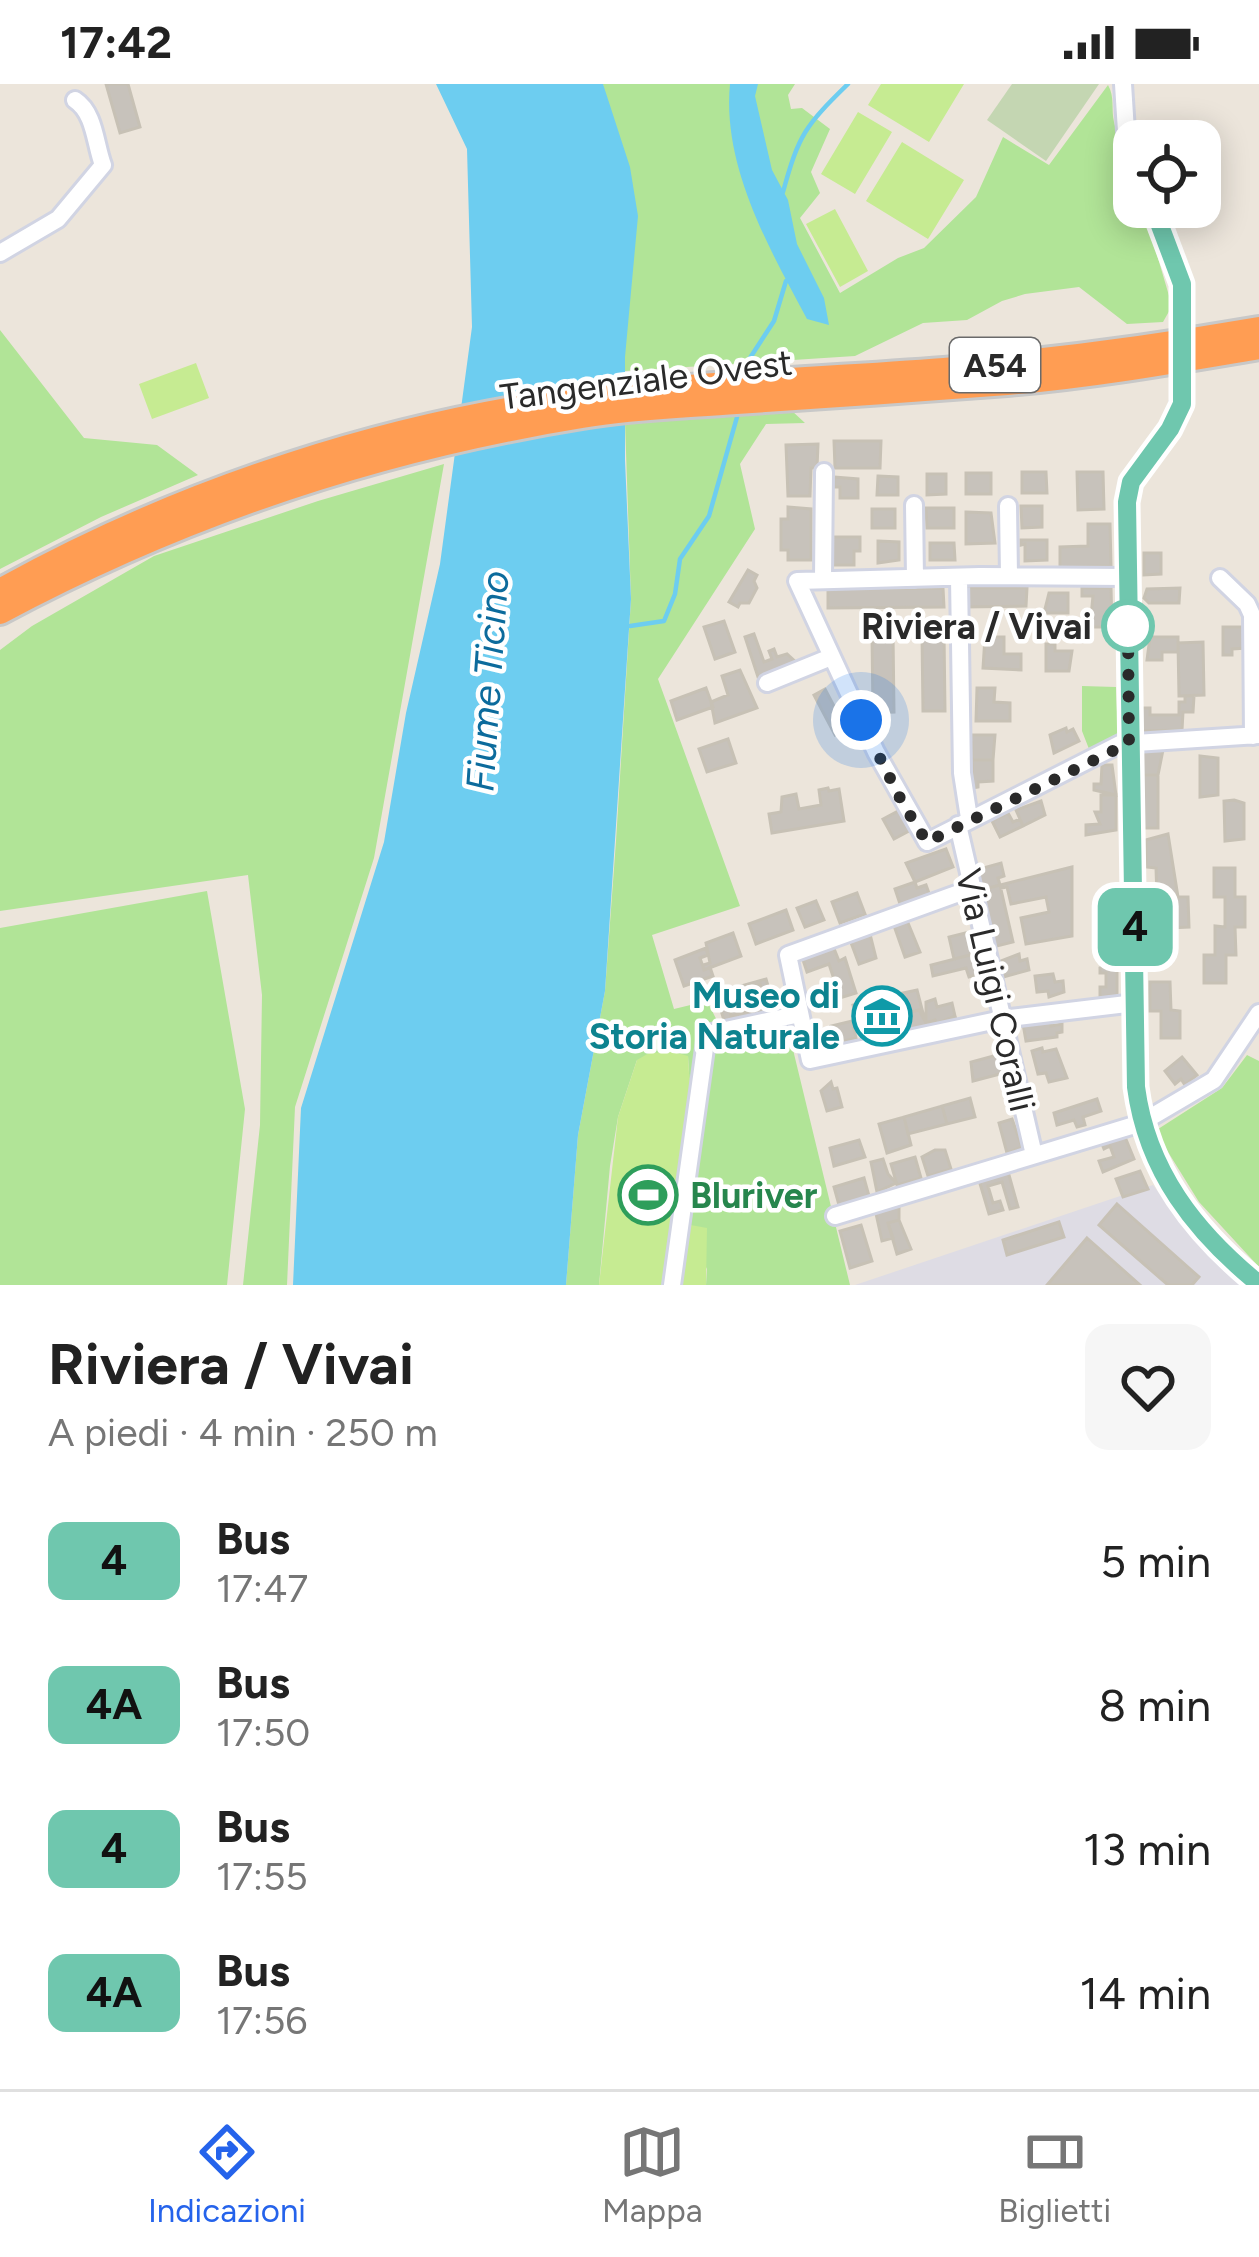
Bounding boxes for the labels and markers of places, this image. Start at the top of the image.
marker: Riviera / Vivai [1103,601,1153,651]
place label: Riviera / Vivai [861,605,1092,648]
place label: Museo di Storia Naturale [589,974,840,1058]
museum icon: Museo di Storia Naturale [851,985,913,1047]
sports icon: Bluriver [617,1164,679,1226]
place label: Bluriver [690,1174,818,1217]

